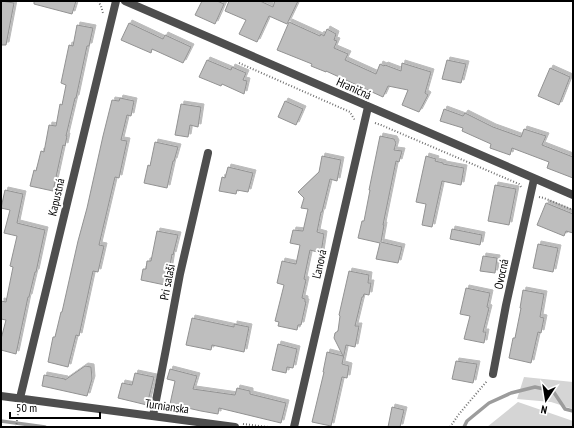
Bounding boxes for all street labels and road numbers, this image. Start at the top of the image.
street label: Hraničná [334,74,374,102]
street label: Kapustná [44,176,68,217]
street label: Ľanová [308,248,330,280]
street label: Ovocná [490,257,512,291]
street label: Pri salaši [156,263,178,301]
street label: Turnianska [144,395,190,417]

